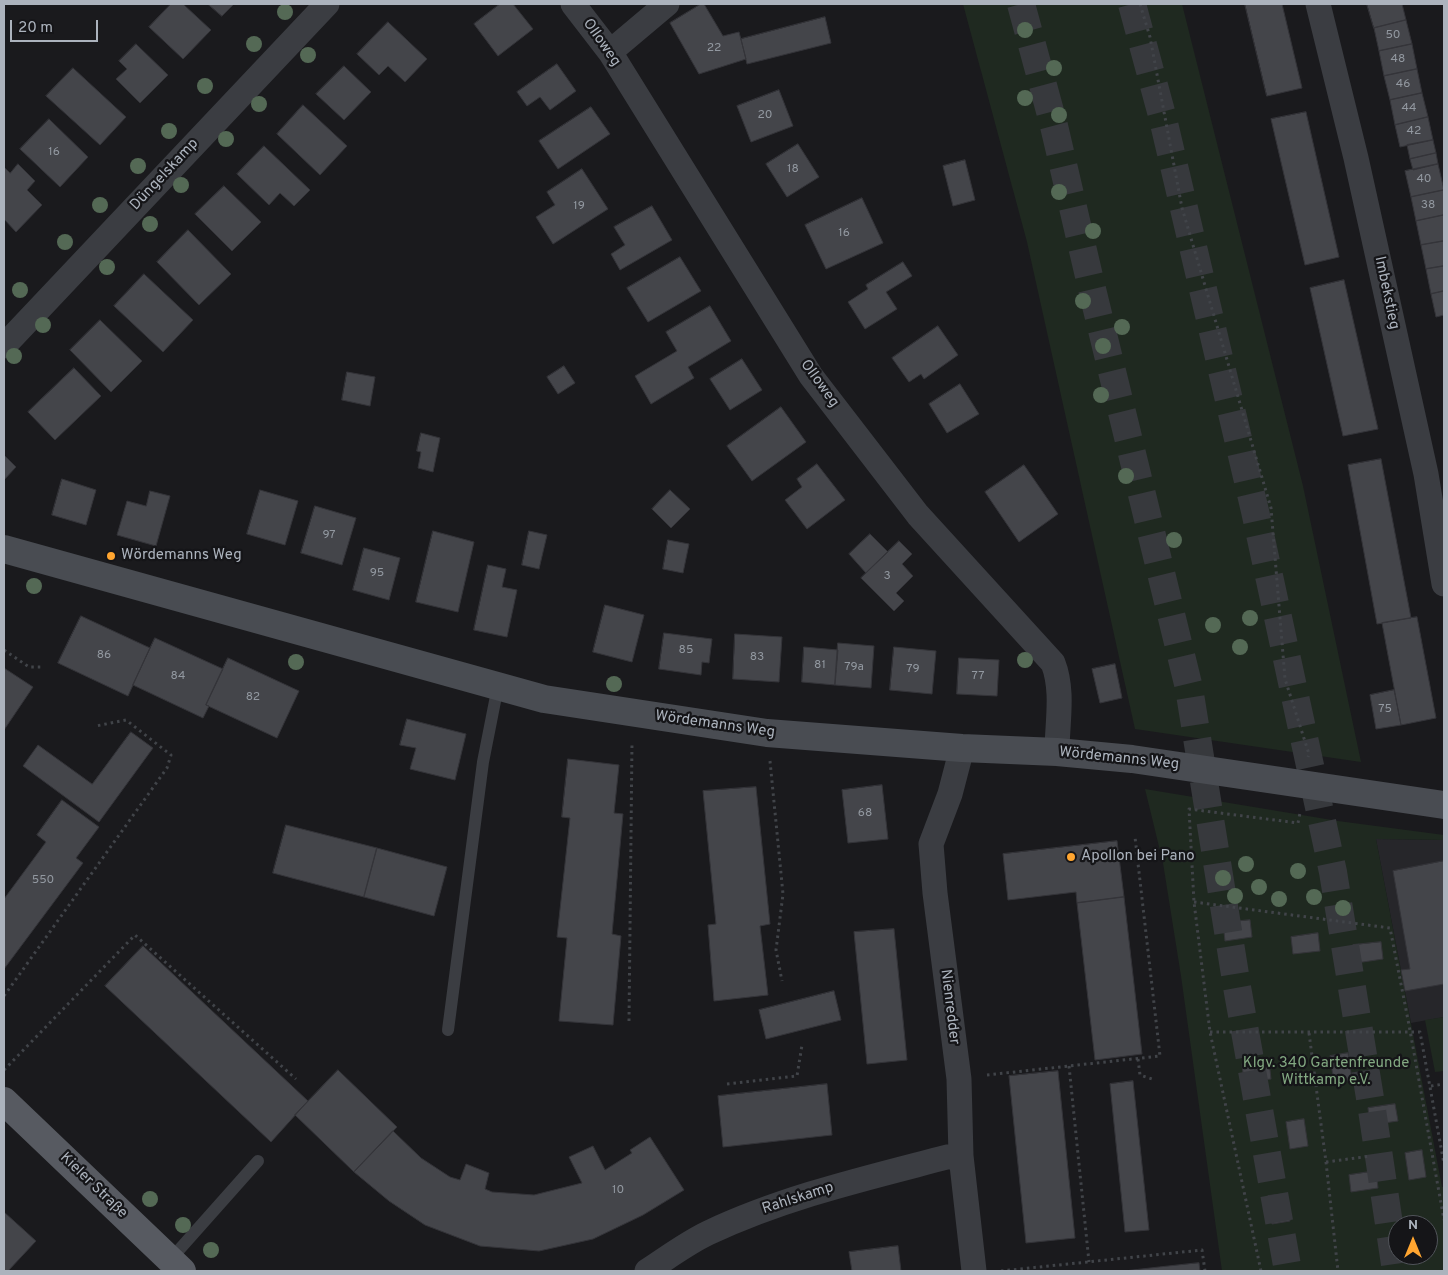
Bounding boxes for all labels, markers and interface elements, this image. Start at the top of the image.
scale bar [12,10,100,42]
street label: Olloweg [578,16,624,70]
text: 20 m [18,19,53,38]
house number: 50 [1385,29,1401,43]
house number: 22 [707,42,721,56]
house number: 48 [1391,53,1405,67]
house number: 46 [1396,78,1410,92]
house number: 44 [1402,102,1416,116]
house number: 20 [757,109,773,123]
house number: 42 [1407,125,1421,139]
street label: Düngelskamp [127,135,203,215]
house number: 16 [48,146,60,160]
house number: 18 [787,163,799,177]
house number: 40 [1416,173,1432,187]
house number: 38 [1421,199,1435,213]
house number: 19 [573,200,585,214]
house number: 16 [838,227,850,241]
street label: Imbekstieg [1369,255,1403,331]
street label: Olloweg [796,357,842,411]
house number: 97 [322,529,336,543]
place label: Wördemanns Weg [121,547,242,565]
marker: Wördemanns Weg [105,550,117,562]
house number: 95 [370,567,384,581]
house number: 3 [883,570,891,584]
house number: 85 [679,644,693,658]
house number: 86 [97,649,111,663]
house number: 83 [750,651,764,665]
house number: 81 [814,659,826,673]
house number: 79a [844,661,864,675]
house number: 79 [906,663,920,677]
house number: 84 [171,670,185,684]
house number: 77 [972,670,984,684]
house number: 82 [246,691,260,705]
house number: 75 [1378,703,1392,717]
street label: Wördemanns Weg [654,708,776,742]
street label: Wördemanns Weg [1058,744,1180,774]
house number: 68 [858,807,872,821]
place label: Apollon bei Pano [1081,848,1195,866]
marker: Apollon bei Pano [1065,851,1077,863]
house number: 550 [32,874,54,888]
street label: Nienredder [935,968,963,1046]
park label: Klgv. 340 Gartenfreunde Wittkamp e.V. [1243,1055,1409,1090]
street label: Kieler Straße [55,1149,131,1223]
street label: Rahlskamp [760,1179,836,1219]
house number: 10 [612,1184,624,1198]
north arrow [1388,1215,1438,1265]
text: N [1408,1217,1418,1234]

